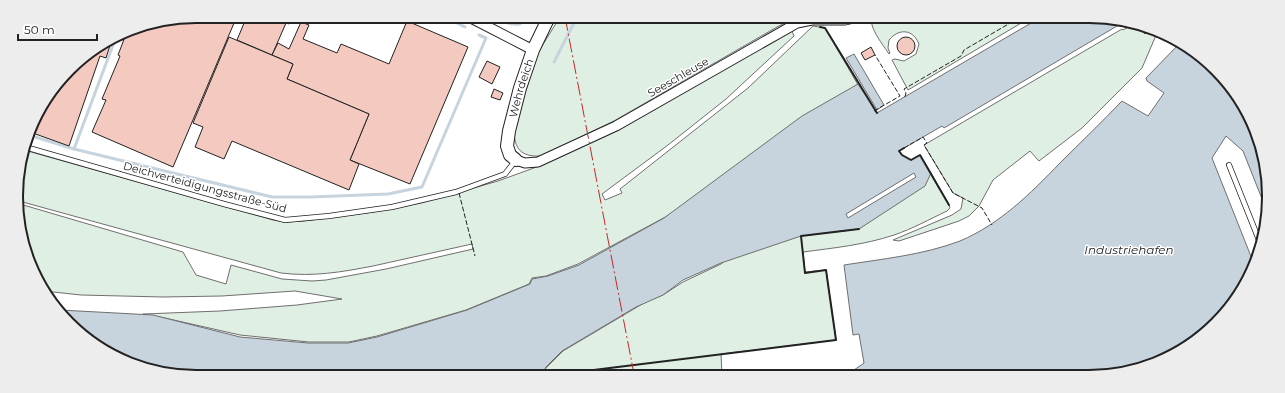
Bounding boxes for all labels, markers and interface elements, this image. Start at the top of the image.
scale bar [18,16,97,42]
text: 50 m [24,22,55,37]
street label: Seeschleuse [645,54,711,100]
street label: Wehrdeich [506,57,536,119]
street label: Deichverteidigungsstraße-Süd [122,158,288,216]
water label: Industriehafen [1084,242,1174,257]

